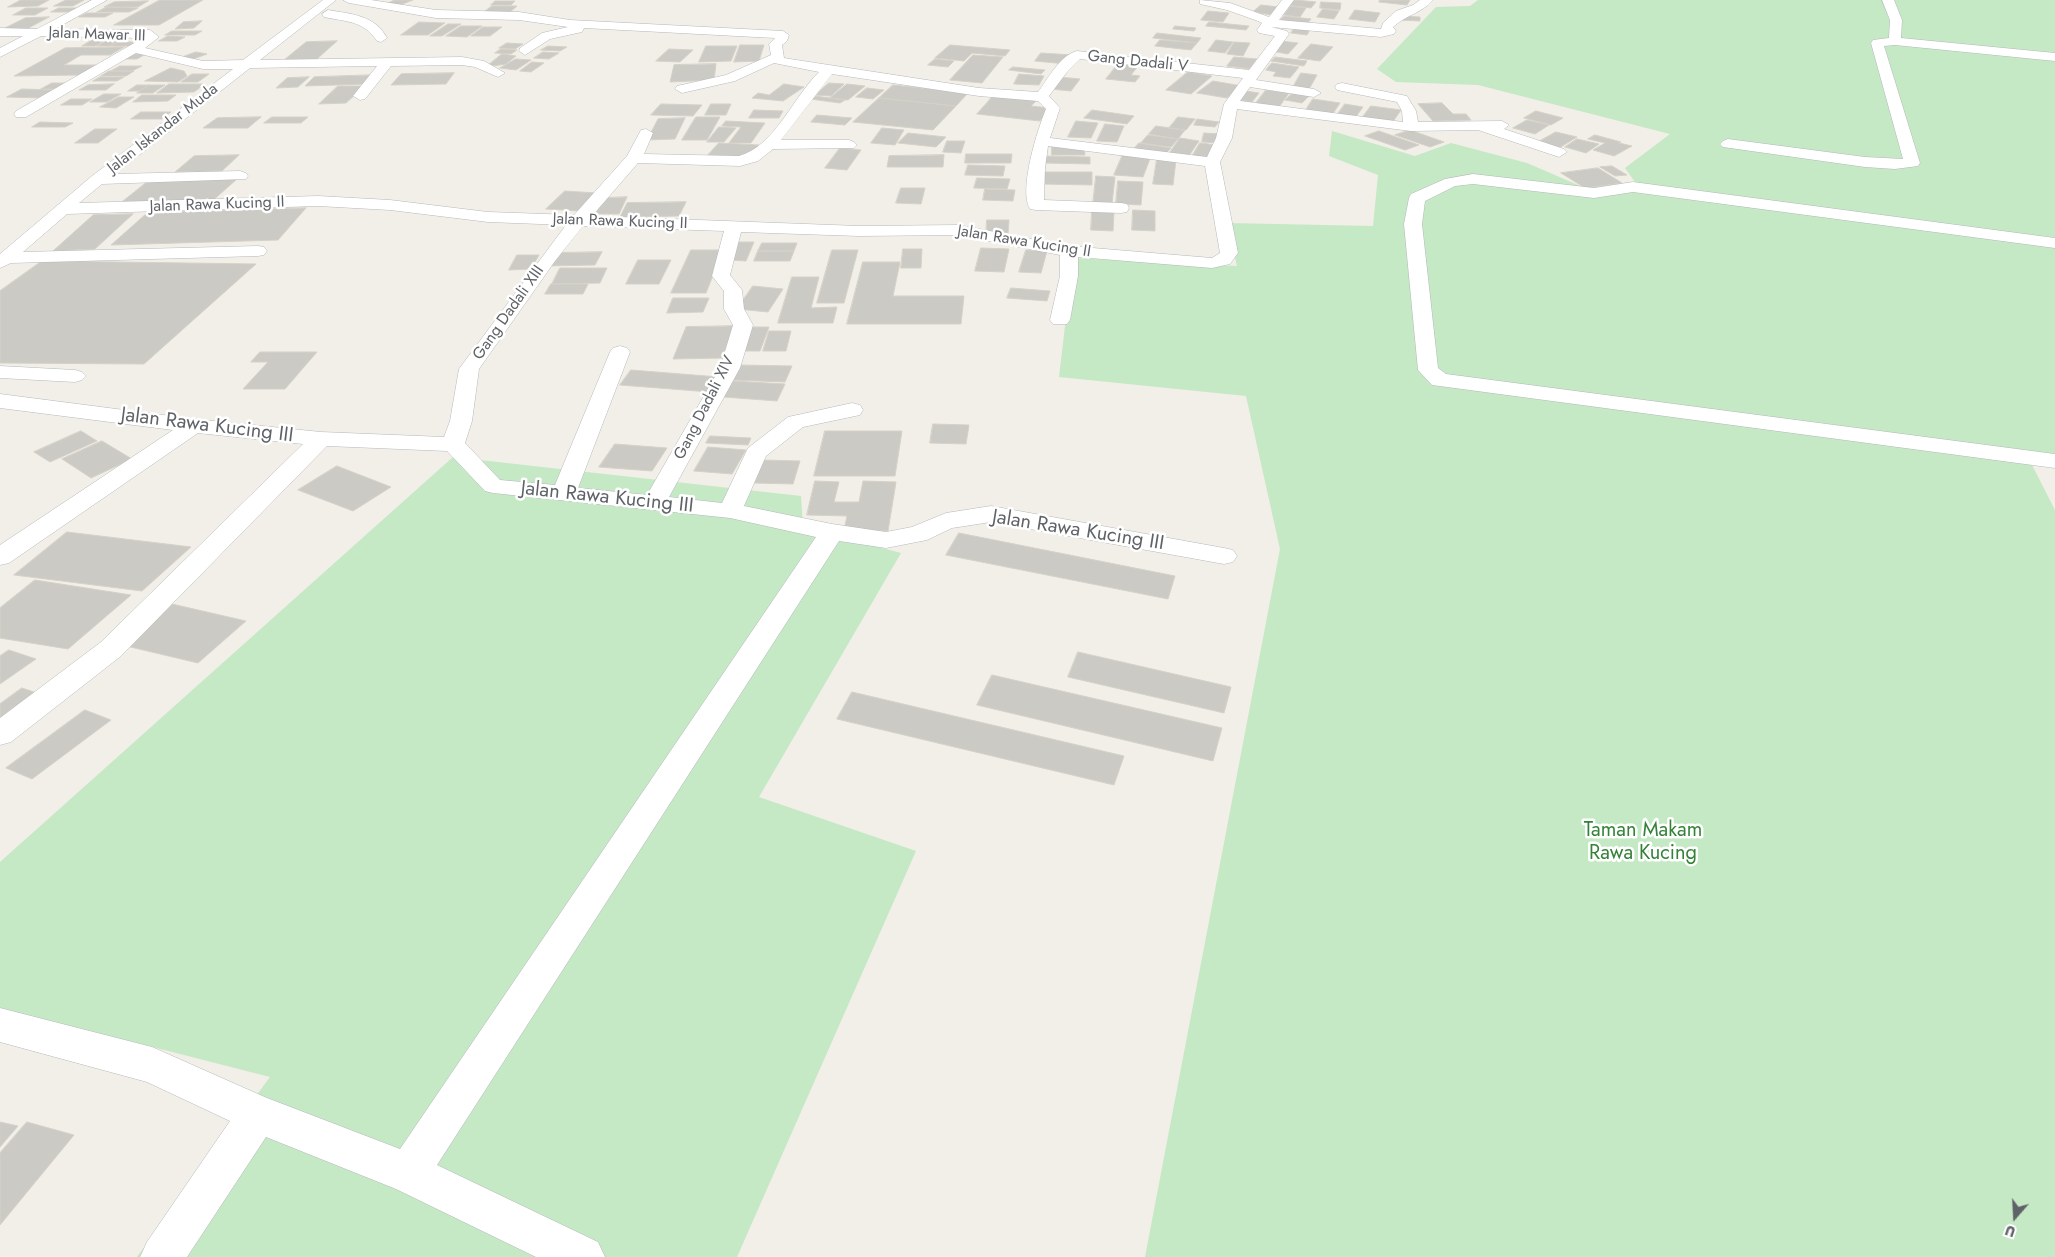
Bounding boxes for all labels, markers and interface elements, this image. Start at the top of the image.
street label: Jalan Mawar III [48,24,146,46]
street label: Gang Dadali V [1087,47,1189,77]
street label: Jalan Iskandar Muda [104,80,222,178]
street label: Jalan Rawa Kucing II [149,193,285,217]
street label: Jalan Rawa Kucing II [552,210,688,234]
street label: Jalan Rawa Kucing II [956,222,1092,262]
street label: Gang Dadali XIII [469,262,549,364]
street label: Gang Dadali XIV [671,353,739,463]
street label: Jalan Rawa Kucing III [119,404,295,448]
street label: Jalan Rawa Kucing III [519,477,695,519]
street label: Jalan Rawa Kucing III [990,506,1166,556]
park label: Taman Makam Rawa Kucing [1584,819,1702,866]
north arrow [1990,1192,2040,1242]
text: U [2002,1220,2018,1242]

